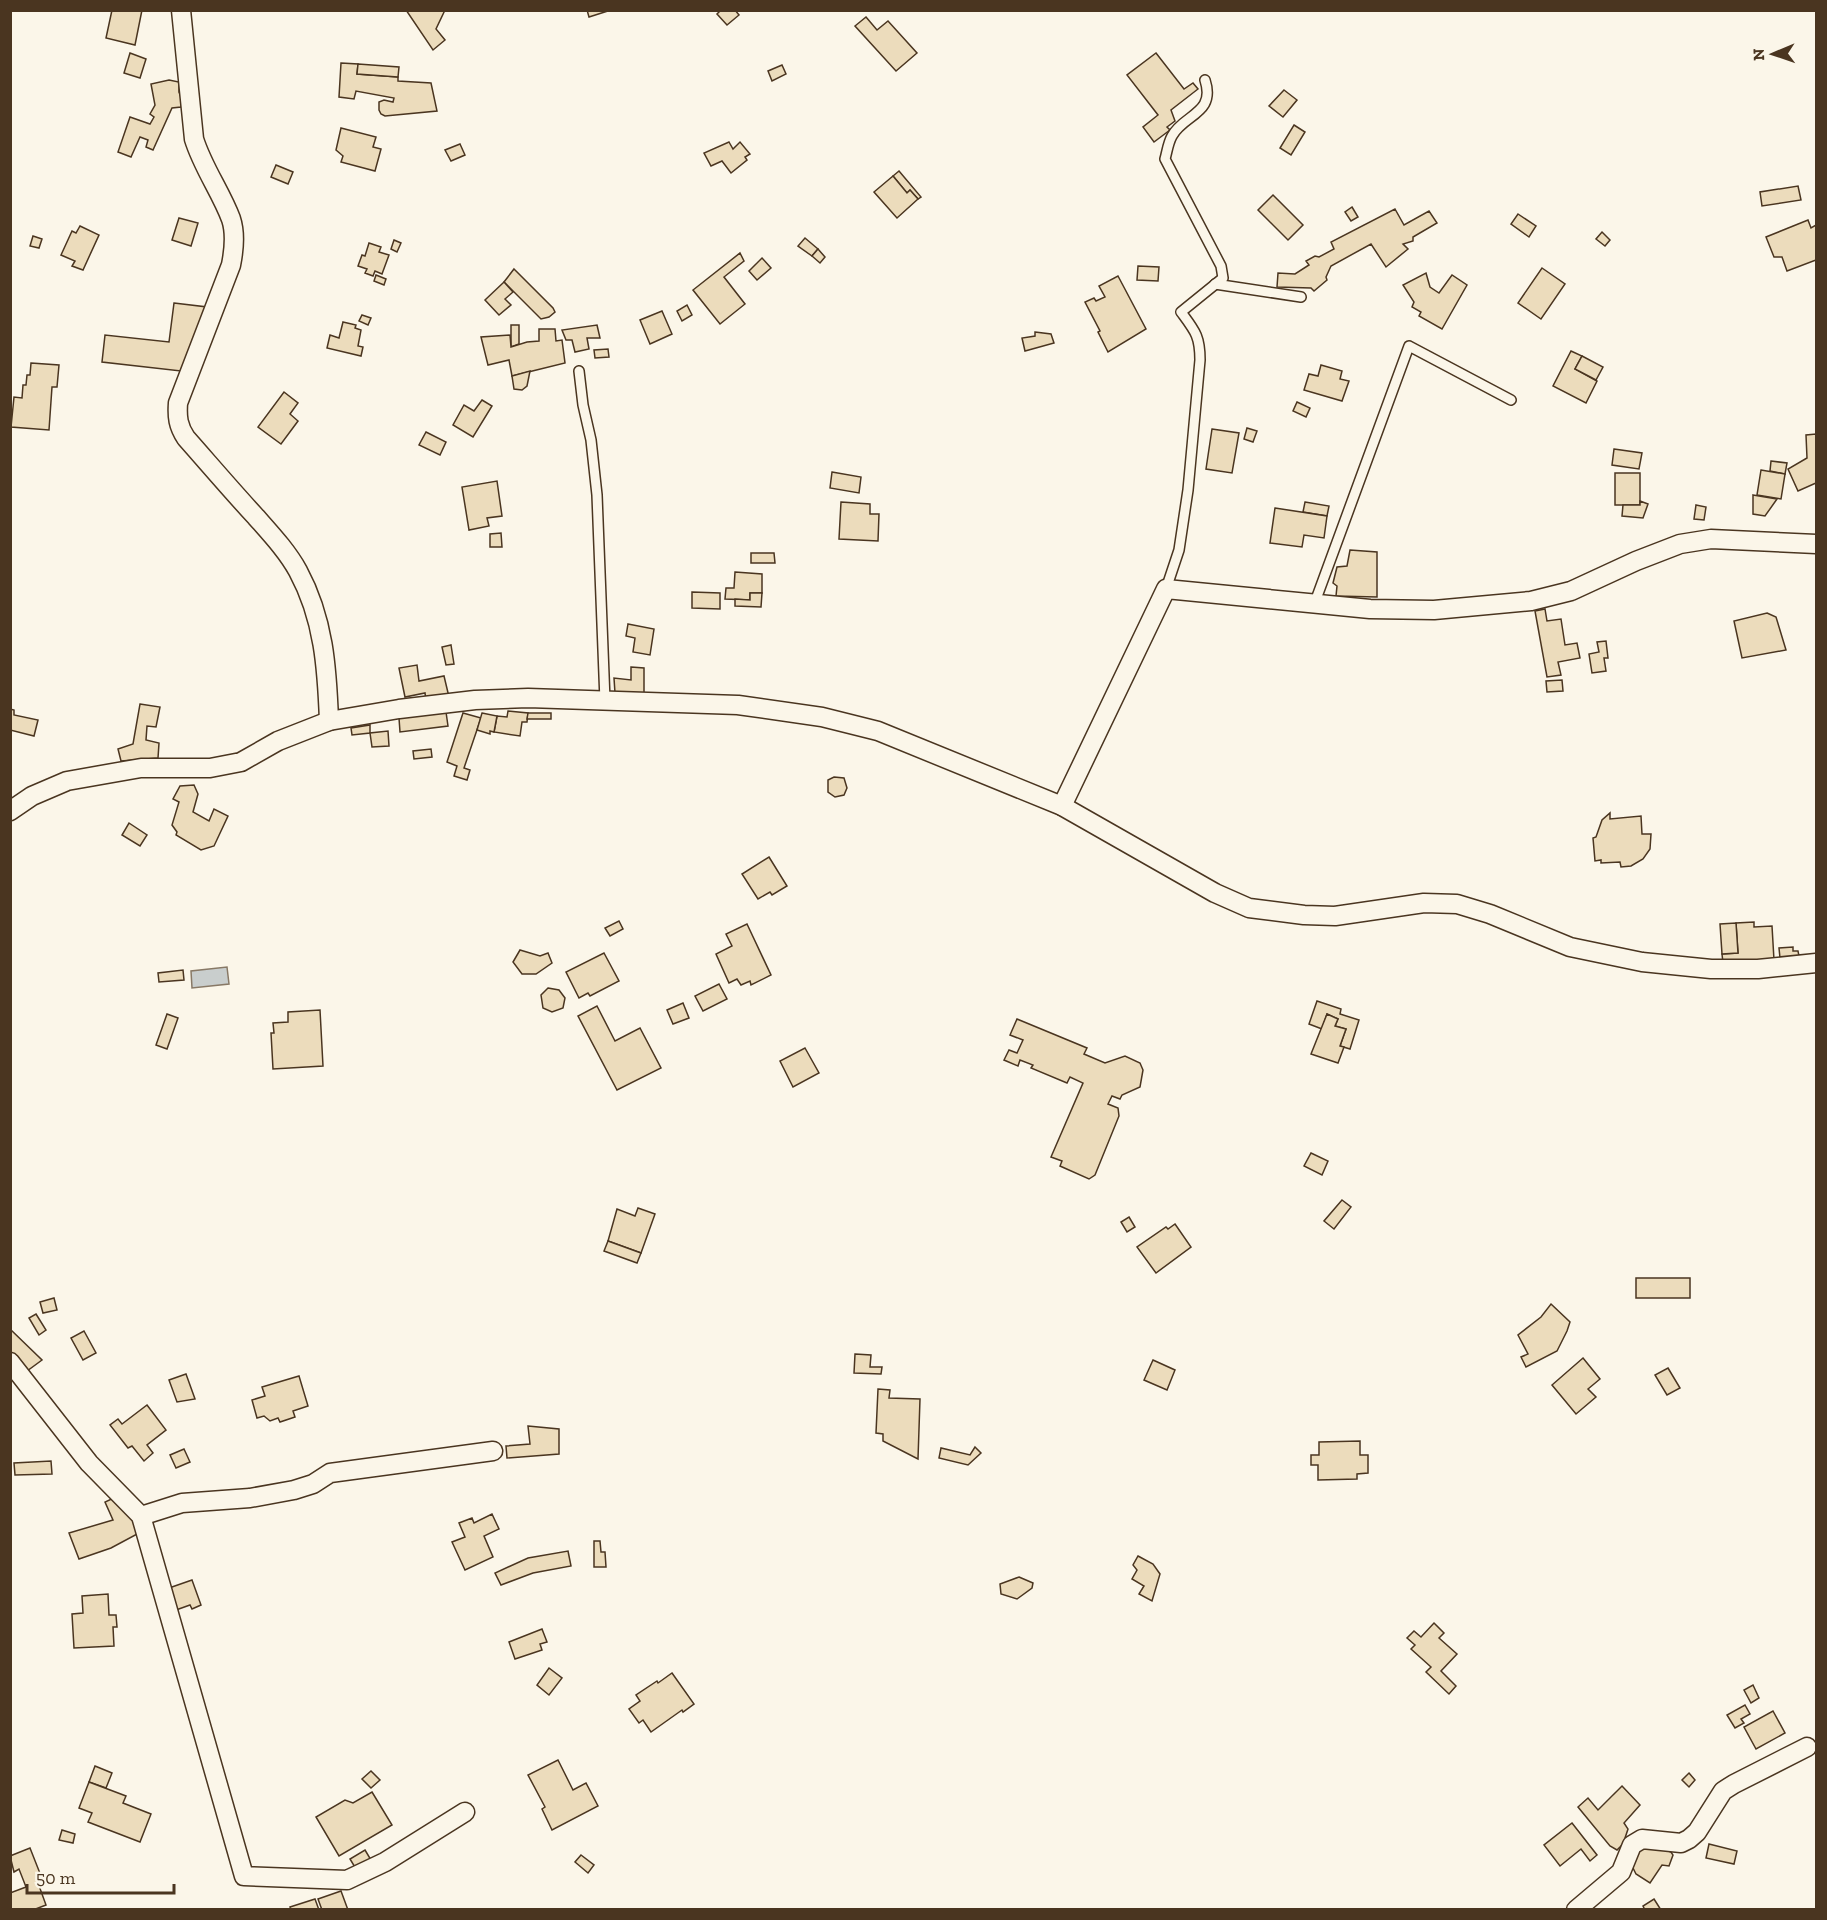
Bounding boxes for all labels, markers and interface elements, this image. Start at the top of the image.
north arrow [1743,24,1803,84]
text: N [1749,48,1768,61]
scale bar [27,1857,174,1895]
text: 50 m [36,1867,76,1889]

